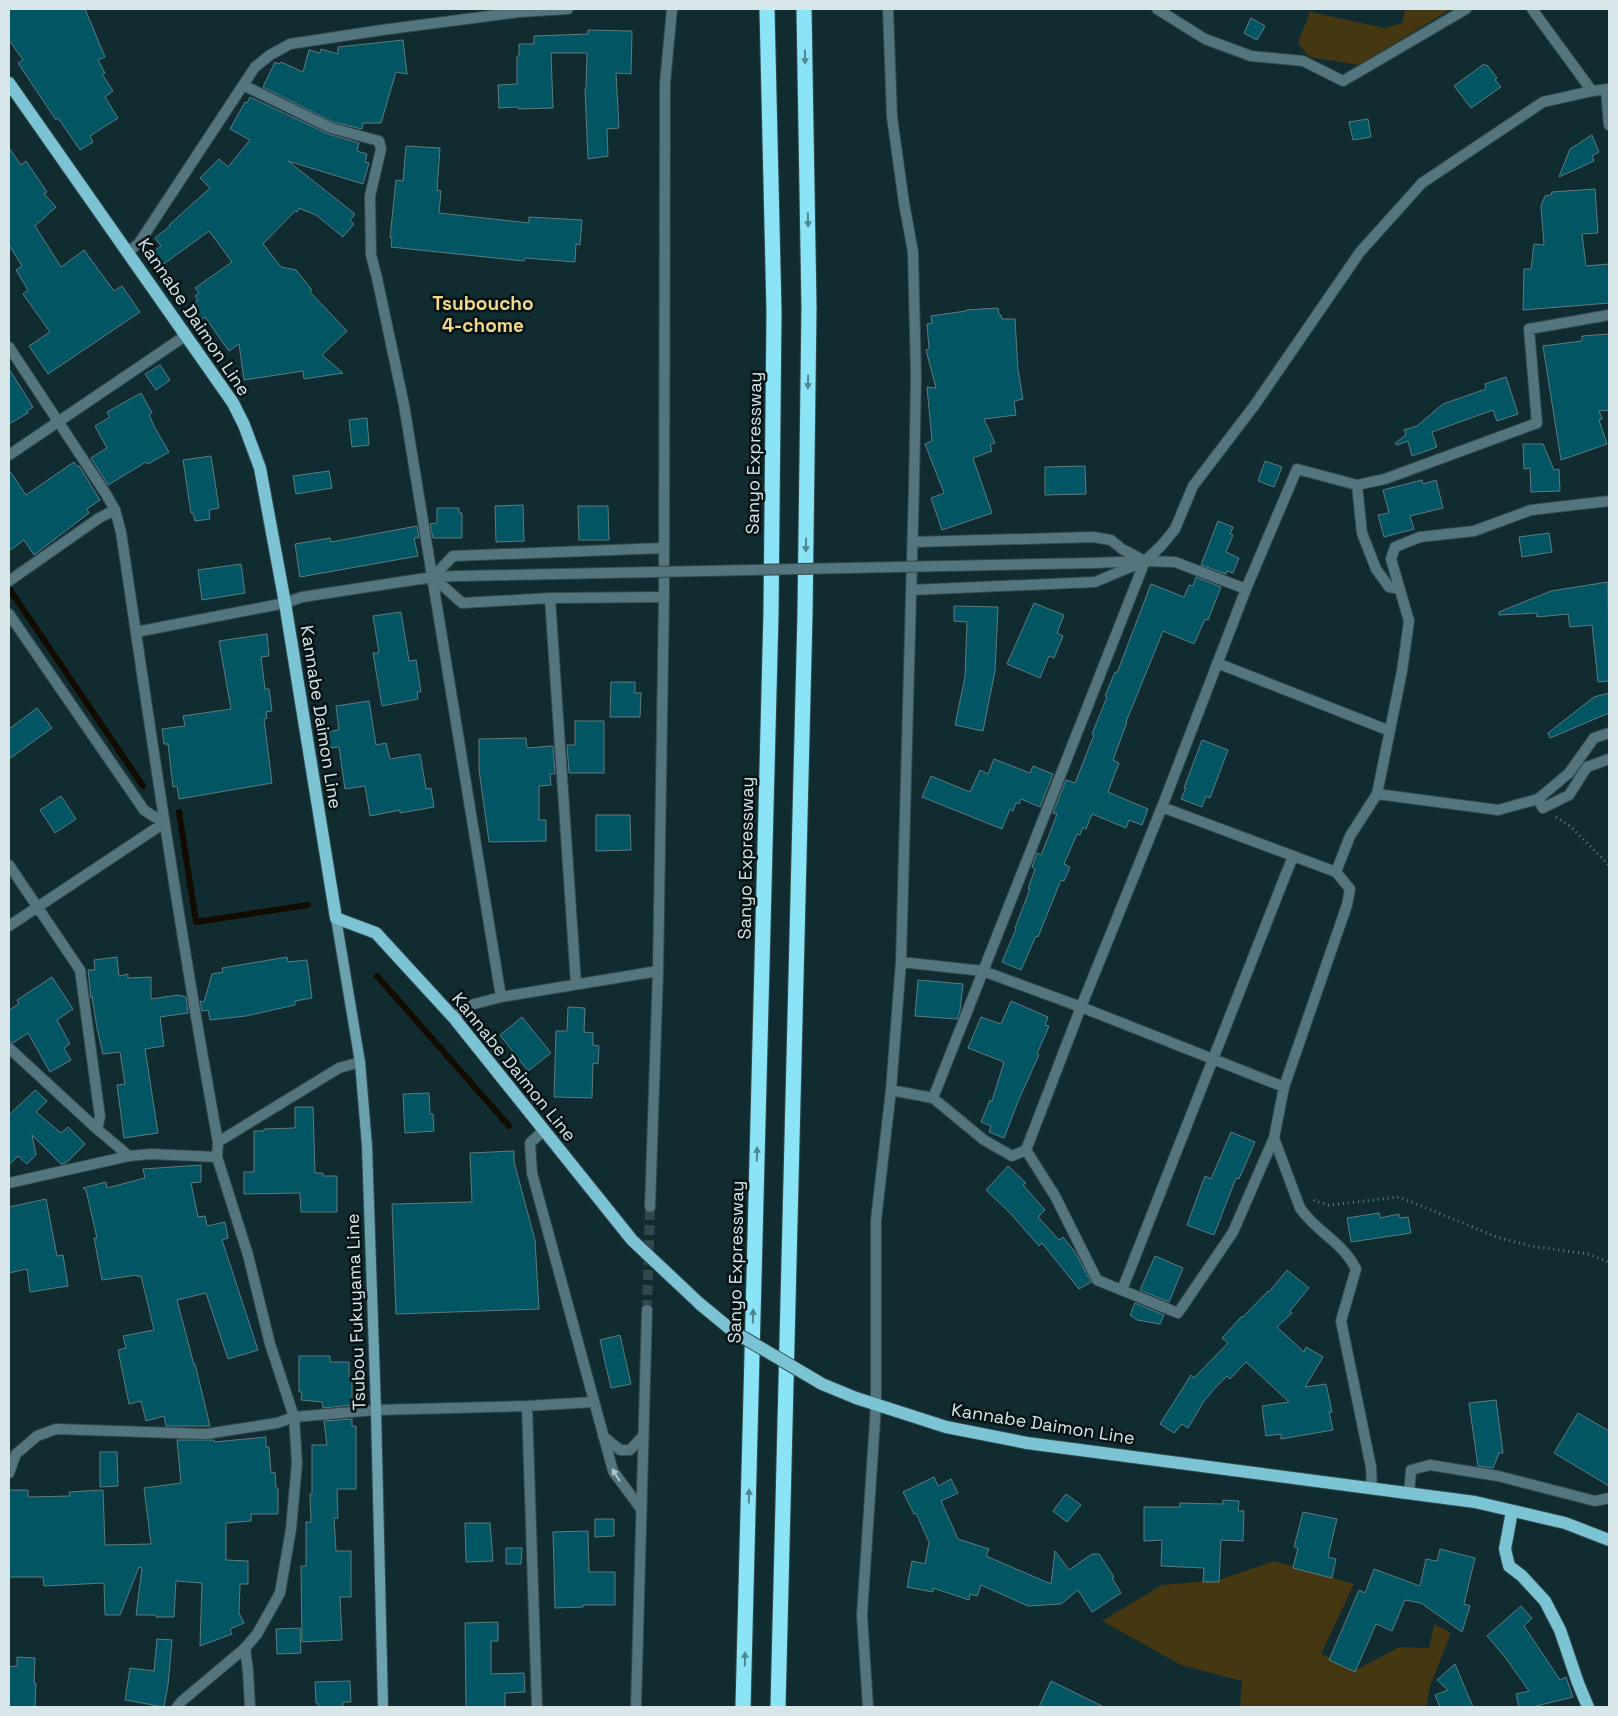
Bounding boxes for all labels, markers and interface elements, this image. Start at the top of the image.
one-way arrow [801,50,809,66]
one-way arrow [804,212,812,228]
street label: Kannabe Daimon Line [133,233,256,400]
district label: Tsuboucho 4-chome [432,291,534,338]
street label: Sanyo Expressway [741,371,766,535]
one-way arrow [804,375,812,391]
one-way arrow [802,537,810,553]
street label: Kannabe Daimon Line [296,624,347,810]
street label: Sanyo Expressway [733,776,758,940]
street label: Kannabe Daimon Line [447,987,582,1146]
one-way arrow [753,1145,761,1161]
street label: Sanyo Expressway [723,1180,748,1344]
street label: Tsubou Fukuyama Line [341,1213,370,1411]
one-way arrow [749,1308,757,1324]
street label: Kannabe Daimon Line [950,1398,1136,1449]
one-way arrow [612,1468,621,1482]
one-way arrow [745,1488,753,1504]
one-way arrow [741,1650,749,1666]

